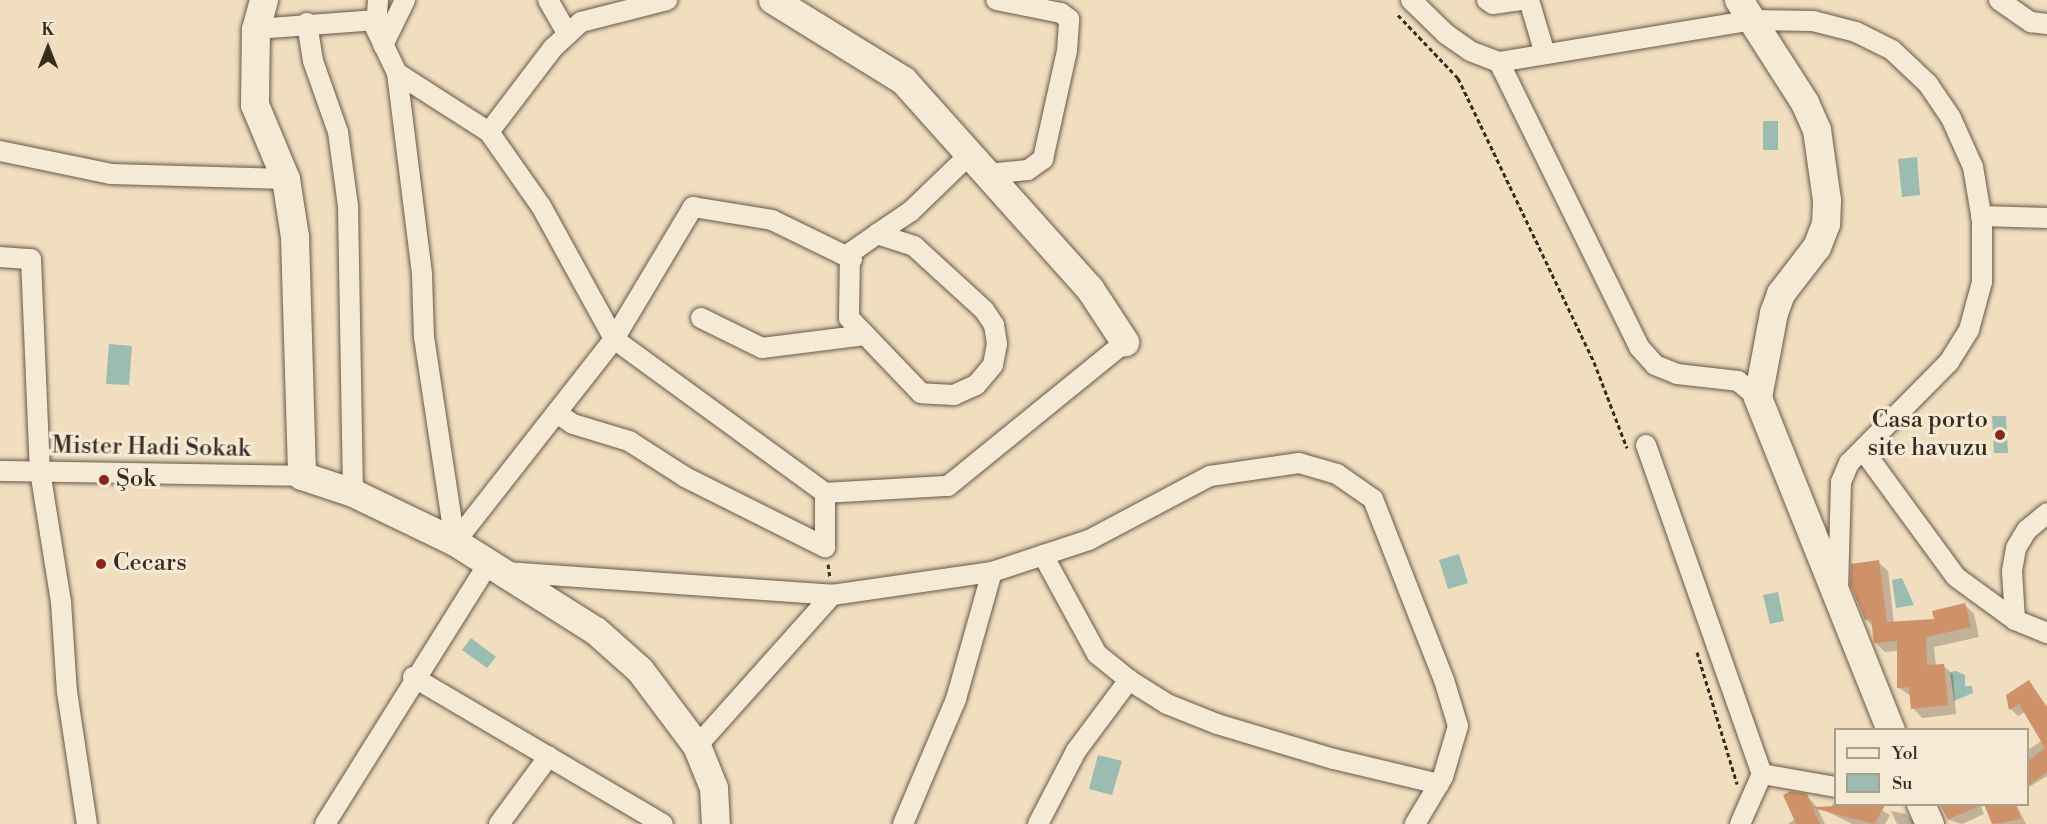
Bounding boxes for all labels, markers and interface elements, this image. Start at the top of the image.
north arrow [18,18,78,78]
text: K [42,20,54,40]
place label: Casa porto site havuzu [1867,407,1988,463]
marker: Casa porto site havuzu [1993,428,2007,442]
street label: Mister Hadi Sokak [51,432,251,464]
place label: Şok [116,466,156,494]
marker: Şok [97,473,111,487]
place label: Cecars [113,550,187,578]
marker: Cecars [94,557,108,571]
legend [1834,728,2029,806]
text: Yol [1892,742,1918,765]
text: Su [1892,772,1913,795]

